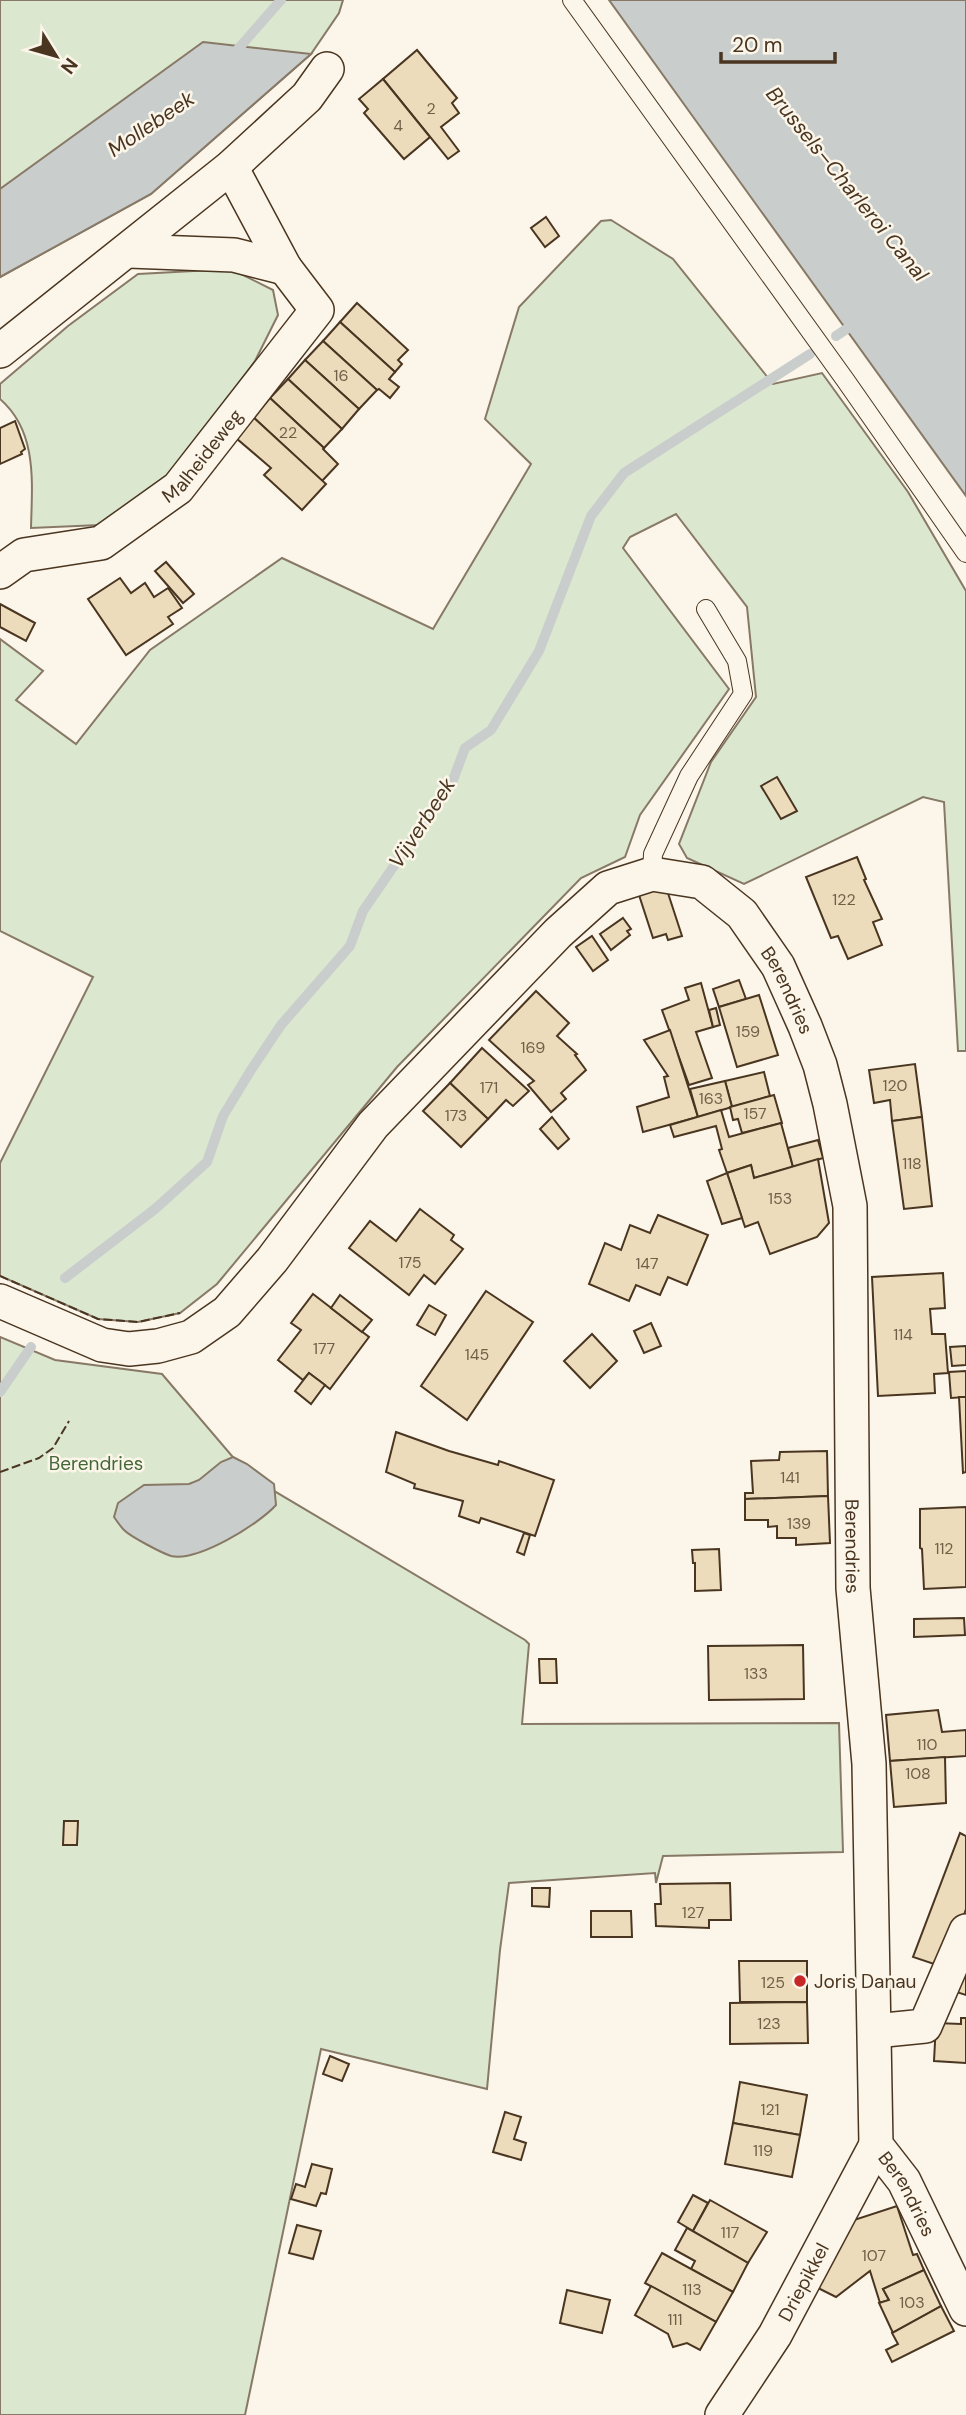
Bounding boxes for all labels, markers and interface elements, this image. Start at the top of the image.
north arrow [21,21,91,91]
scale bar [721,21,835,65]
text: 20 m [732,31,783,59]
text: N [55,53,83,79]
water label: Brussels–Charleroi Canal [760,81,935,288]
water label: Mollebeek [102,84,200,163]
house number: 2 [426,98,436,119]
house number: 4 [393,115,403,136]
house number: 16 [333,365,349,386]
street label: Malheideweg [157,404,248,509]
house number: 22 [279,422,297,443]
water label: Vijverbeek [382,772,462,874]
house number: 122 [832,889,856,910]
street label: Berendries [755,942,819,1038]
house number: 159 [736,1021,760,1042]
house number: 169 [521,1037,545,1058]
house number: 120 [883,1075,908,1096]
house number: 171 [480,1077,498,1098]
house number: 163 [699,1088,723,1109]
house number: 157 [743,1103,767,1124]
house number: 173 [445,1105,467,1126]
house number: 118 [902,1153,922,1174]
house number: 153 [768,1188,792,1209]
house number: 175 [399,1252,421,1273]
house number: 147 [635,1253,659,1274]
house number: 114 [893,1324,913,1345]
house number: 177 [313,1338,335,1359]
house number: 145 [465,1344,489,1365]
park label: Berendries [49,1451,143,1476]
house number: 141 [780,1467,800,1488]
street label: Berendries [839,1499,865,1594]
house number: 139 [787,1513,811,1534]
house number: 112 [934,1538,954,1559]
house number: 133 [744,1663,768,1684]
house number: 110 [917,1734,938,1755]
house number: 108 [905,1763,931,1784]
house number: 127 [682,1902,704,1923]
place label: Joris Danau [814,1969,917,1994]
house number: 125 [761,1972,785,1993]
marker: Joris Danau [792,1973,808,1989]
house number: 123 [757,2013,781,2034]
house number: 121 [760,2099,780,2120]
house number: 119 [753,2140,773,2161]
street label: Berendries [873,2146,941,2241]
house number: 117 [721,2222,739,2243]
street label: Driepikkel [773,2239,835,2326]
house number: 107 [862,2245,886,2266]
house number: 113 [682,2279,702,2300]
house number: 103 [899,2292,925,2313]
house number: 111 [668,2309,682,2330]

